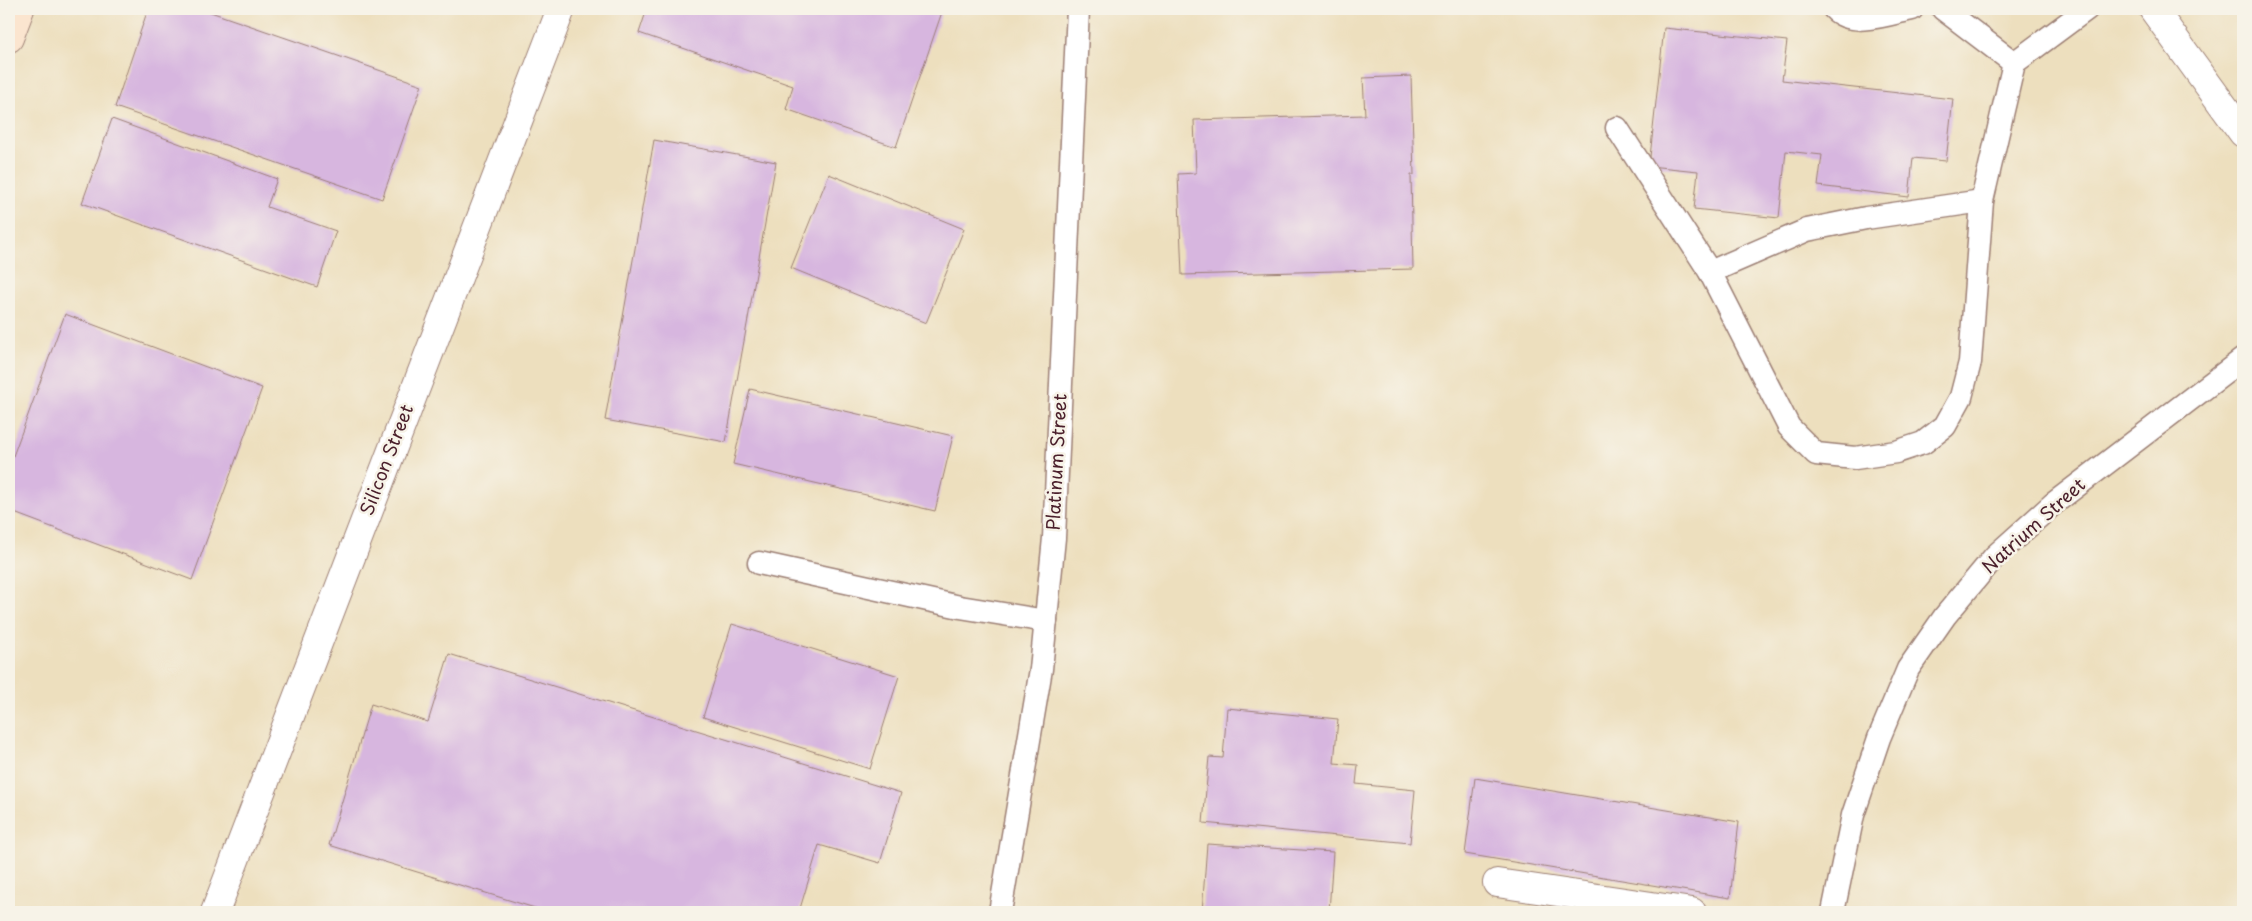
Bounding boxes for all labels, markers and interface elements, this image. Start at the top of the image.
street label: Platinum Street [1038,393,1073,531]
street label: Silicon Street [352,400,419,519]
street label: Natrium Street [1975,471,2091,579]

